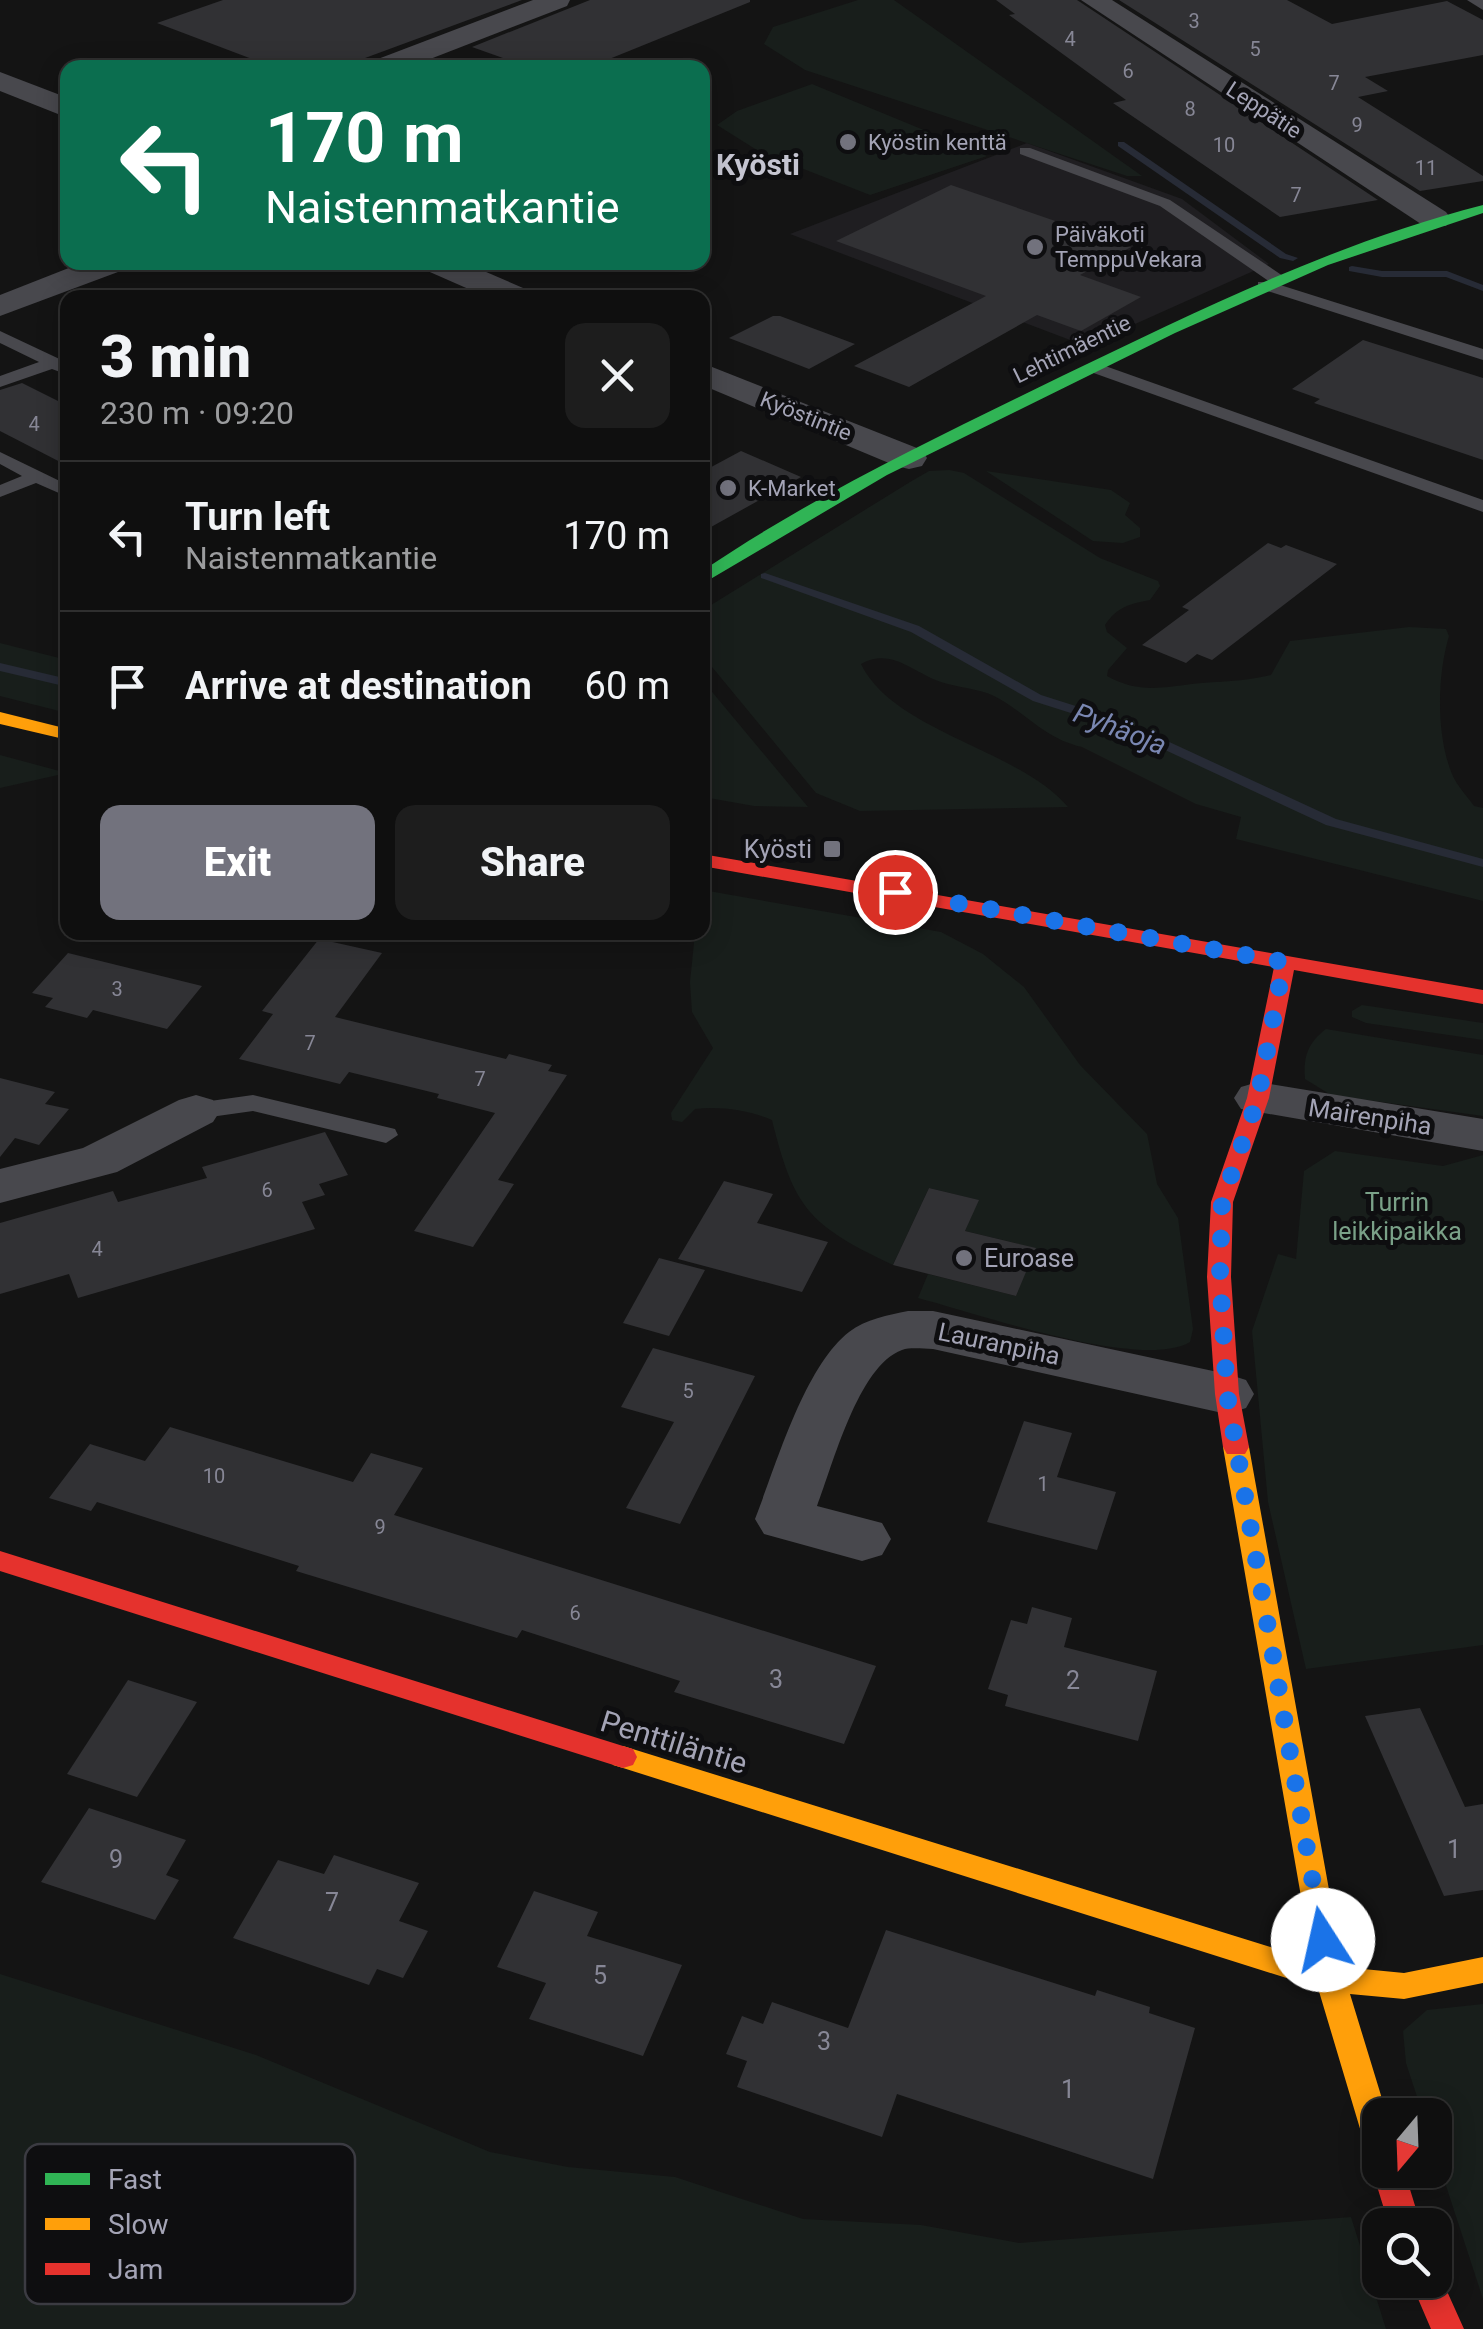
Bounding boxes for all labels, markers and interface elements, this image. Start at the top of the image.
house number: 3 [1188,9,1200,33]
house number: 4 [1064,27,1076,51]
house number: 5 [1249,37,1261,61]
house number: 6 [1122,59,1134,83]
house number: 7 [1328,71,1340,95]
street label: Leppätie [1222,77,1306,143]
text: 170 m [265,97,464,179]
house number: 8 [1184,97,1196,121]
icon: left [100,100,230,230]
house number: 9 [1351,113,1363,137]
place label: Kyöstin kenttä [868,130,1007,155]
marker: Kyöstin kenttä [837,131,859,153]
house number: 10 [1213,133,1235,157]
district label: Kyösti [716,147,800,182]
house number: 11 [1415,156,1437,180]
text: Naistenmatkantie [265,181,620,234]
house number: 7 [1290,183,1302,207]
place label: Päiväkoti TemppuVekara [1055,222,1202,272]
marker: Päiväkoti TemppuVekara [1024,236,1046,258]
street label: Lehtimäentie [1009,310,1135,388]
text: 3 min [100,321,251,392]
button: close [565,323,670,428]
street label: Kyöstintie [757,386,855,446]
text: 230 m · 09:20 [100,394,294,432]
house number: 4 [28,412,40,436]
place label: K-Market [748,476,836,501]
marker: K-Market [717,477,739,499]
text: Turn left [185,495,330,539]
icon: left [100,509,155,564]
text: 170 m [563,514,670,558]
text: Naistenmatkantie [185,539,437,577]
icon: arrive [100,659,155,714]
text: Arrive at destination [185,664,532,708]
text: 60 m [585,664,670,708]
water label: Pyhäoja [1069,696,1171,762]
button: Exit [100,805,375,920]
button: Share [395,805,670,920]
place label: Kyösti [744,835,812,864]
marker: Kyösti [821,838,843,860]
pin [853,850,938,935]
icon: arrive [868,865,923,920]
house number: 3 [111,977,123,1001]
house number: 7 [304,1031,316,1055]
house number: 7 [474,1067,486,1091]
street label: Mairenpiha [1306,1093,1434,1141]
house number: 6 [261,1178,273,1202]
park label: Turrin leikkipaikka [1332,1188,1462,1246]
house number: 4 [91,1237,103,1261]
place label: Euroase [984,1244,1074,1273]
marker: Euroase [953,1247,975,1269]
street label: Lauranpiha [935,1317,1063,1371]
house number: 5 [682,1379,694,1403]
house number: 10 [203,1464,225,1488]
house number: 1 [1037,1472,1049,1496]
house number: 9 [374,1515,386,1539]
house number: 6 [569,1601,581,1625]
house number: 3 [769,1665,783,1694]
house number: 2 [1066,1666,1080,1695]
street label: Penttiläntie [597,1703,751,1781]
house number: 1 [1447,1835,1461,1864]
house number: 9 [109,1845,123,1874]
house number: 7 [325,1888,339,1917]
position arrow [1271,1888,1375,1992]
house number: 5 [593,1961,607,1990]
house number: 3 [817,2027,831,2056]
house number: 1 [1061,2075,1075,2104]
north arrow [1362,2098,1452,2188]
map controls [1362,2098,1452,2298]
legend [25,2144,355,2304]
text: Fast [108,2163,162,2196]
text: Slow [108,2208,168,2241]
button: search [1362,2208,1452,2298]
text: Jam [108,2253,163,2286]

